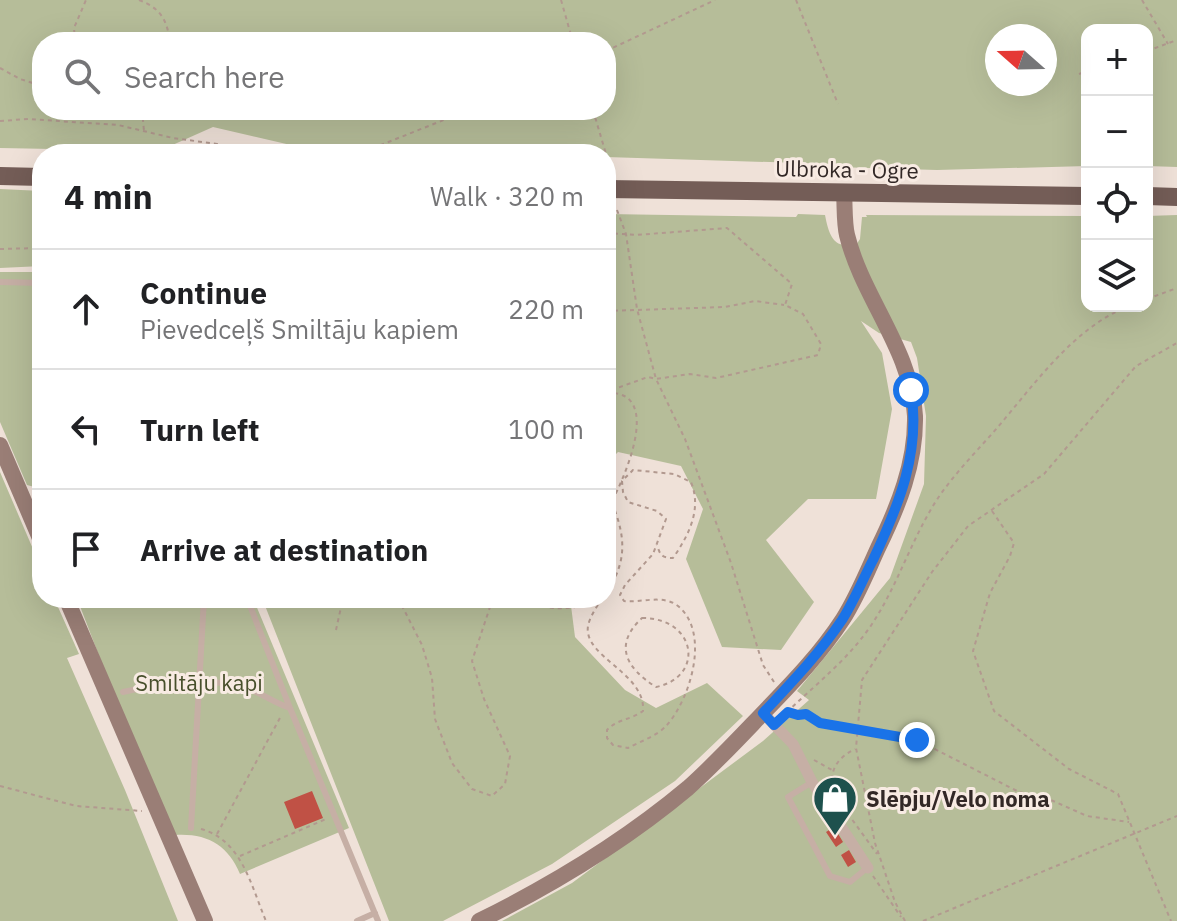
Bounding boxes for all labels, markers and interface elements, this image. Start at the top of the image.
north arrow [985,24,1057,96]
map controls [1081,24,1153,312]
button: + [1081,24,1153,96]
search box [32,32,616,120]
icon: search [60,54,104,98]
text: Search here [124,57,285,96]
button: − [1081,96,1153,168]
street label: Ulbroka - Ogre [775,153,919,185]
button: locate [1081,168,1153,240]
text: 4 min [64,174,153,218]
text: Walk · 320 m [430,179,584,213]
button: layers [1081,240,1153,312]
text: Continue [140,273,267,312]
icon: ahead [64,287,108,331]
text: 220 m [508,292,584,326]
text: Pievedceļš Smiltāju kapiem [140,312,459,346]
route start [893,372,929,408]
icon: left [64,407,108,451]
text: Turn left [140,410,259,449]
text: 100 m [508,412,584,446]
icon: arrive [64,527,108,571]
text: Arrive at destination [140,530,428,569]
park label: Smiltāju kapi [135,668,263,697]
route end [899,722,935,758]
shop icon: Slēpju/Velo noma [811,774,859,837]
place label: Slēpju/Velo noma [866,784,1050,813]

